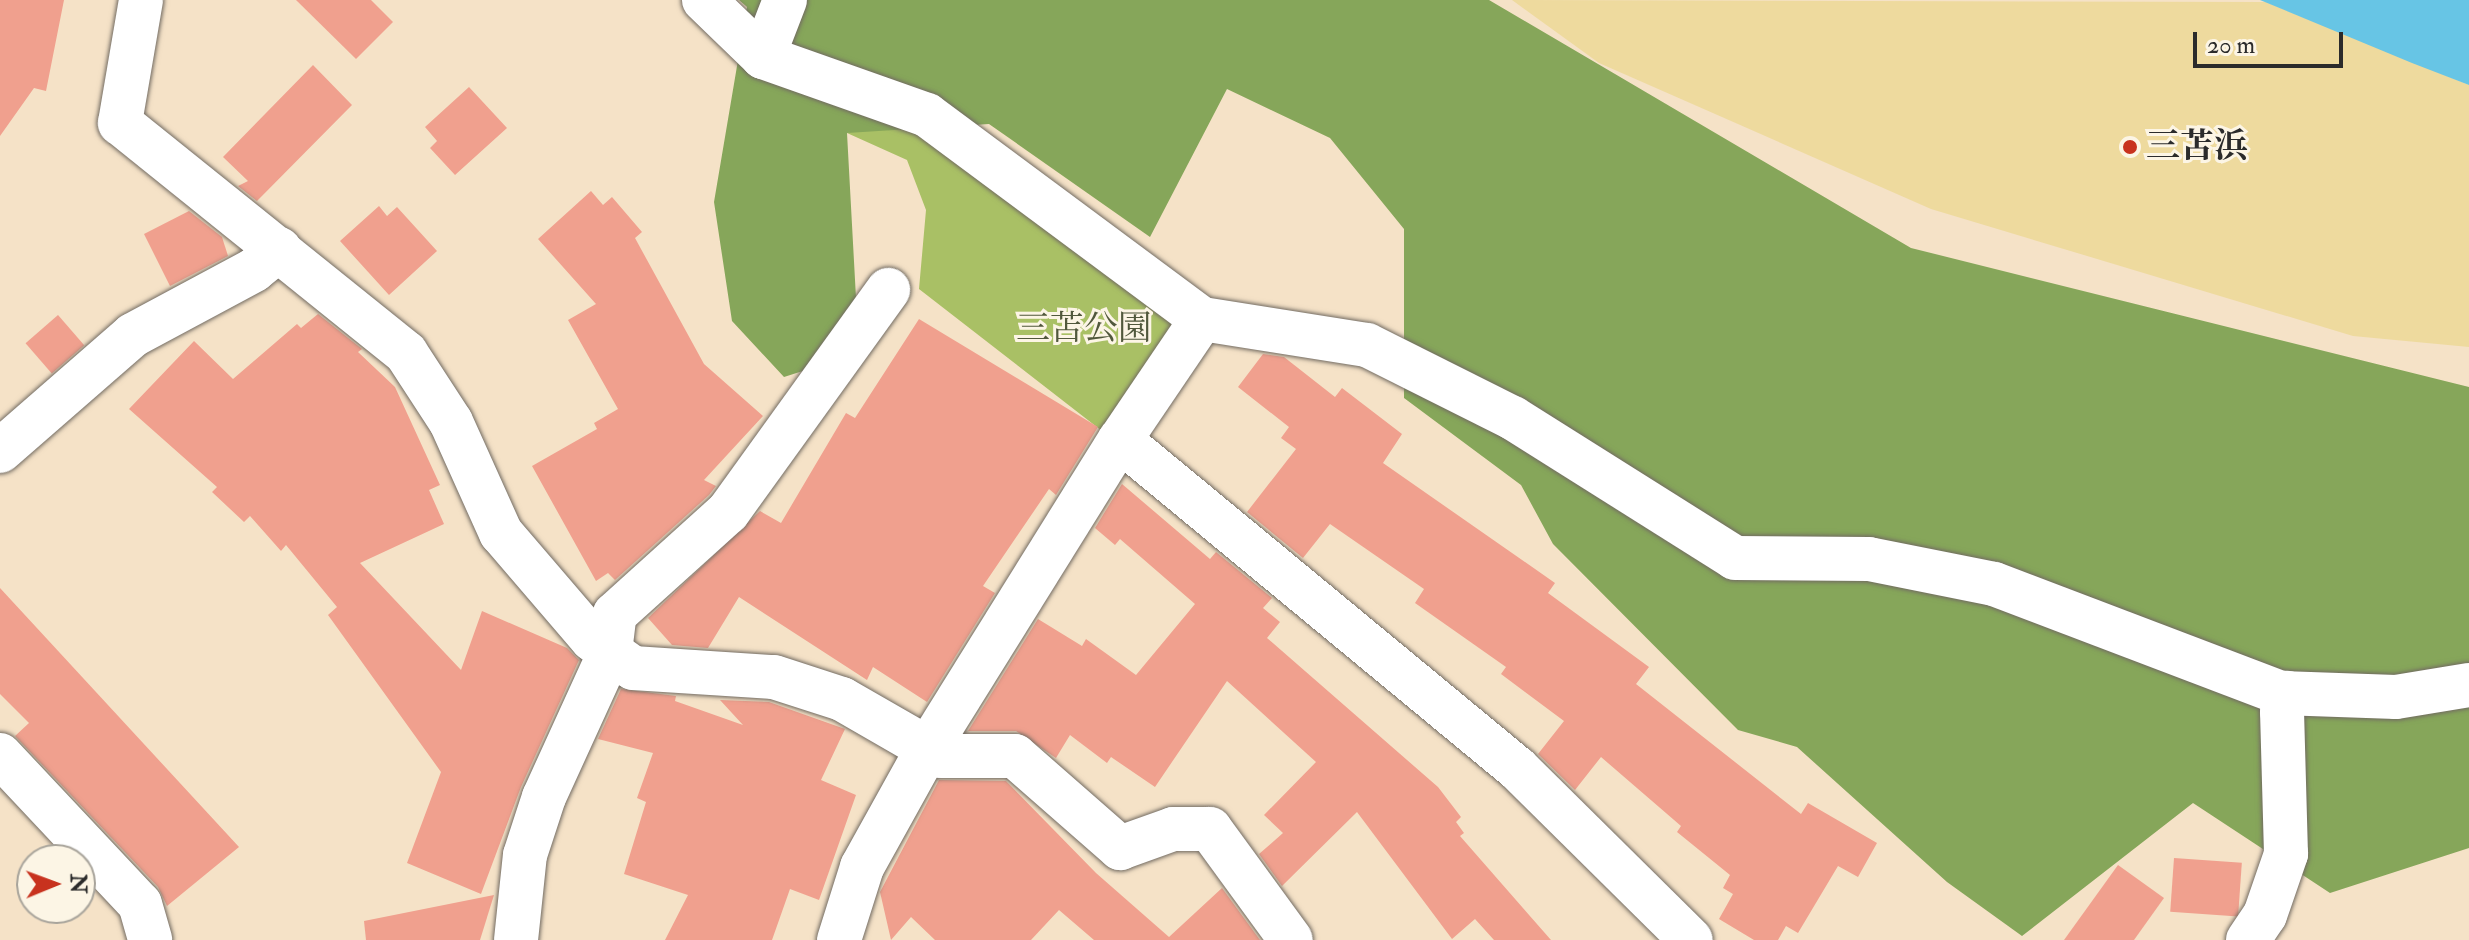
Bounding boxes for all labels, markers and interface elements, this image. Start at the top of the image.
scale bar [2197,16,2347,66]
text: 20 m [2207,30,2255,61]
place label: 三苫浜 [2146,127,2248,167]
marker: 三苫浜 [2121,138,2139,156]
park label: 三苫公園 [1016,309,1152,349]
north arrow [16,844,96,924]
text: N [64,874,92,894]

